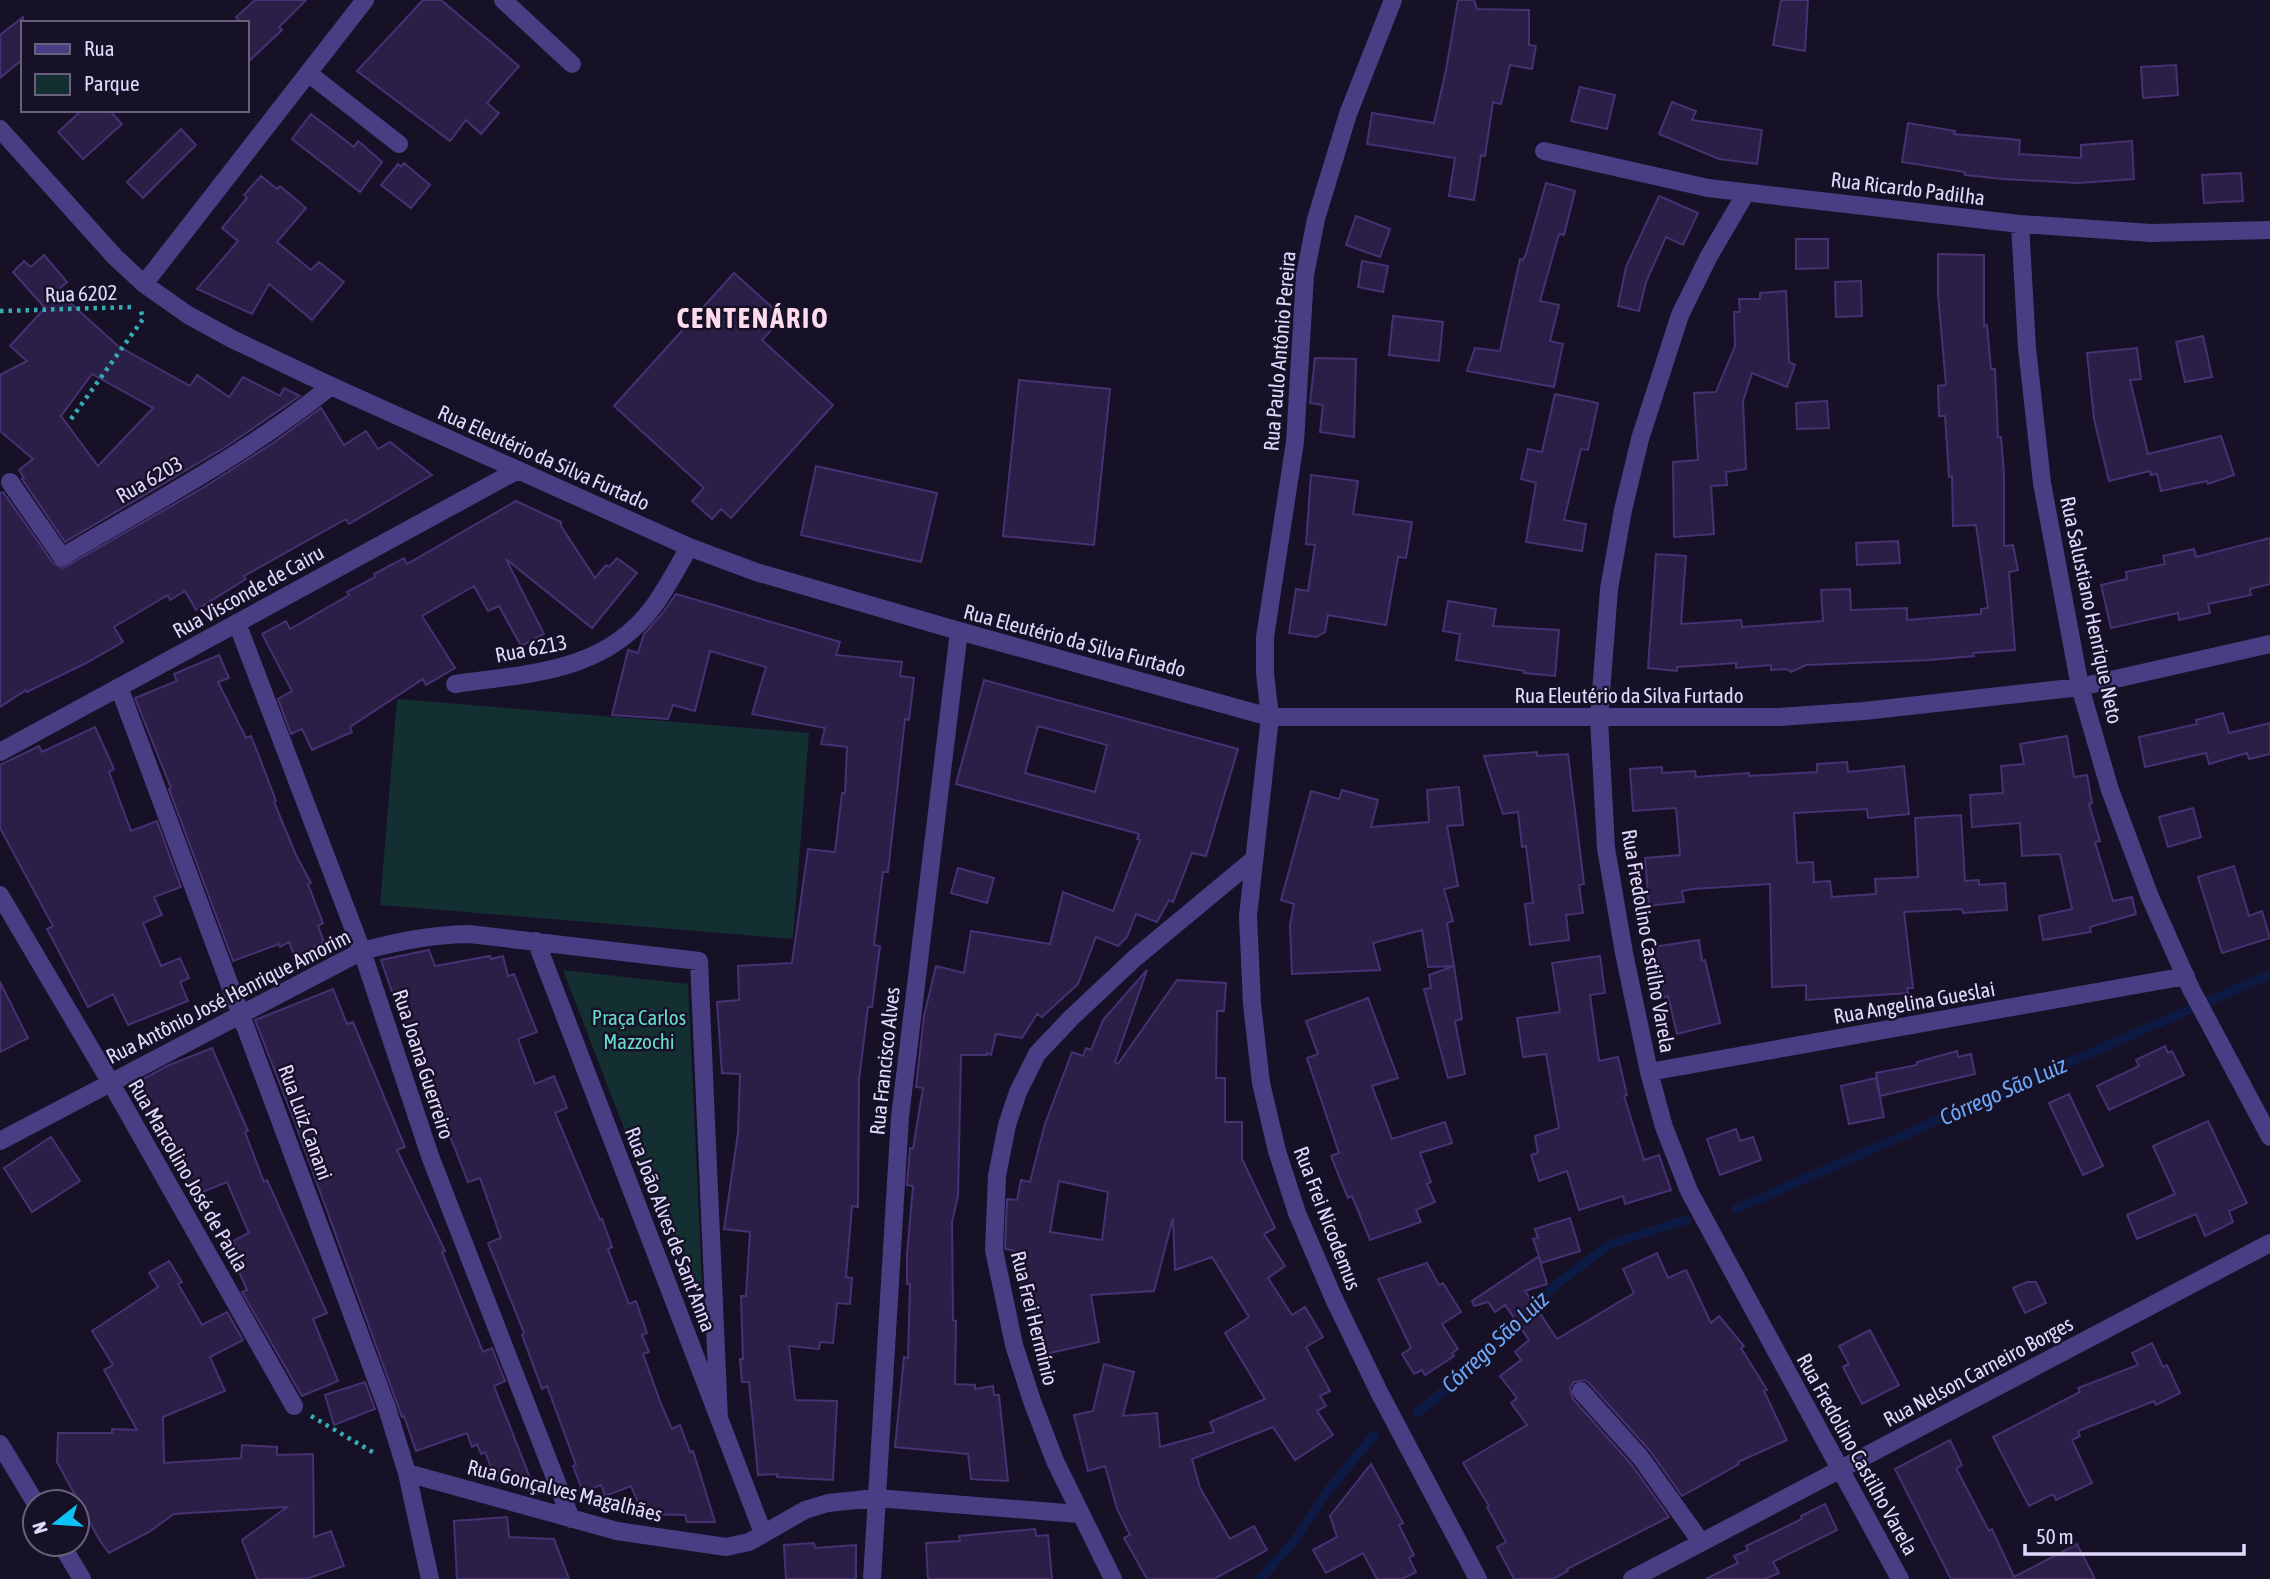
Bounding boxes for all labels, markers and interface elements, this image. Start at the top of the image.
legend [21,21,248,112]
text: Rua [84,36,114,60]
text: Parque [84,71,139,95]
street label: Rua Ricardo Padilha [1830,167,1986,209]
street label: Rua Paulo Antônio Pereira [1258,250,1300,452]
street label: Rua 6202 [44,280,118,306]
district label: CENTENÁRIO [676,302,830,334]
street label: Rua Eleutério da Silva Furtado [434,399,654,515]
street label: Rua 6203 [111,450,187,508]
street label: Rua Salustiano Henrique Neto [2056,494,2128,726]
street label: Rua Visconde de Cairu [168,540,328,642]
street label: Rua Eleutério da Silva Furtado [961,599,1189,681]
street label: Rua 6213 [493,629,569,667]
street label: Rua Eleutério da Silva Furtado [1514,683,1744,707]
street label: Rua Fredolino Castilho Varela [1618,827,1680,1055]
street label: Rua Antônio José Henrique Amorim [102,924,354,1068]
street label: Rua Angelina Gueslai [1831,976,1997,1028]
street label: Rua Joana Guerreiro [388,986,460,1142]
street label: Rua Francisco Alves [864,986,904,1136]
park label: Praça Carlos Mazzochi [592,1005,686,1053]
water label: Córrego São Luiz [1935,1051,2071,1131]
street label: Rua Luiz Canani [274,1061,338,1183]
street label: Rua Marcolino José de Paula [124,1075,254,1275]
street label: Rua João Alves de Sant'Anna [621,1123,721,1335]
street label: Rua Frei Nicodemus [1290,1143,1366,1293]
street label: Rua Frei Hermínio [1007,1248,1063,1388]
water label: Córrego São Luiz [1436,1286,1554,1398]
street label: Rua Nelson Carneiro Borges [1879,1311,2077,1431]
street label: Rua Fredolino Castilho Varela [1793,1349,1923,1559]
street label: Rua Gonçalves Magalhães [465,1454,665,1526]
north arrow [21,1488,91,1558]
scale bar [2025,1512,2244,1556]
text: N [28,1519,52,1537]
text: 50 m [2036,1524,2074,1548]

